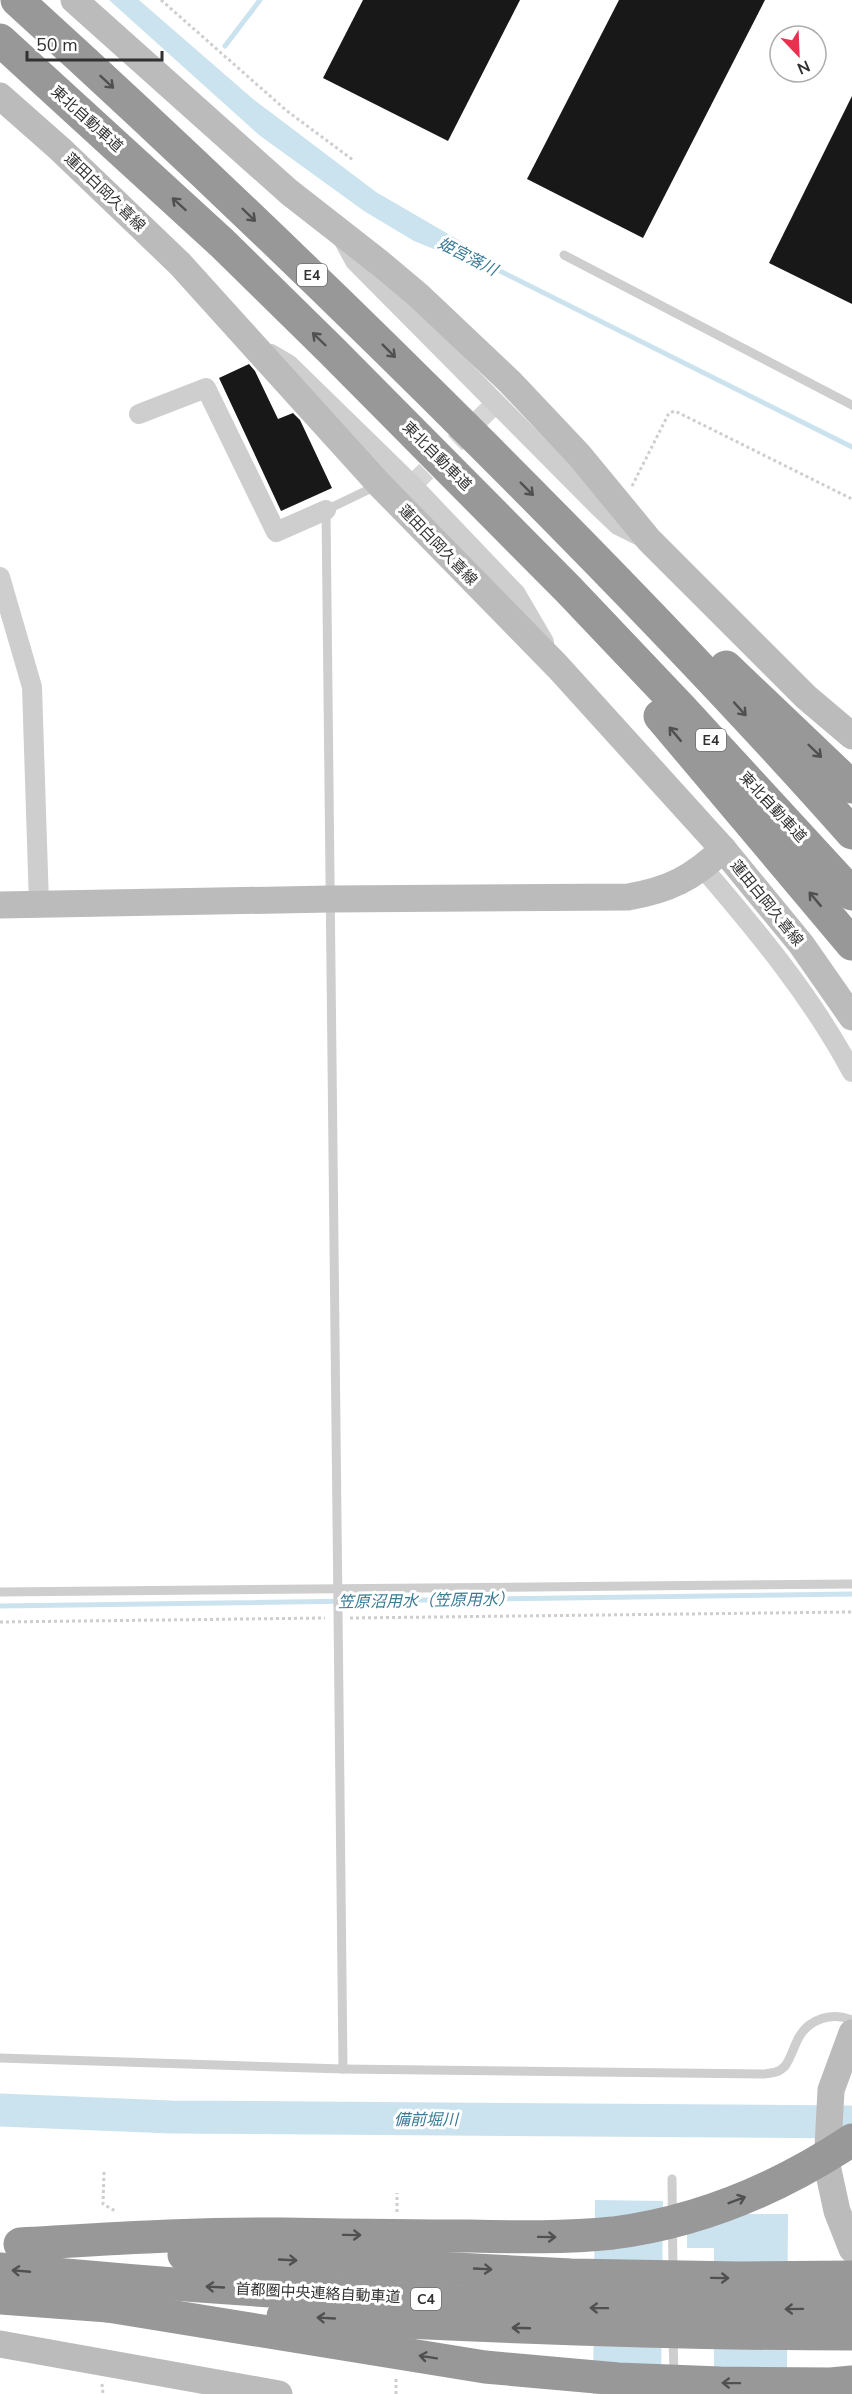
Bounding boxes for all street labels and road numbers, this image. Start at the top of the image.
street label: 東北自動車道 [47,81,127,157]
street label: 蓮田白岡久喜線 [60,148,150,236]
road number: E4 [297,264,327,286]
street label: 東北自動車道 [398,417,476,495]
street label: 蓮田白岡久喜線 [394,500,482,590]
road number: E4 [696,729,726,751]
street label: 東北自動車道 [735,767,811,847]
street label: 蓮田白岡久喜線 [726,856,808,950]
street label: 首都圏中央連絡自動車道 [235,2279,401,2307]
road number: C4 [411,2288,441,2310]

